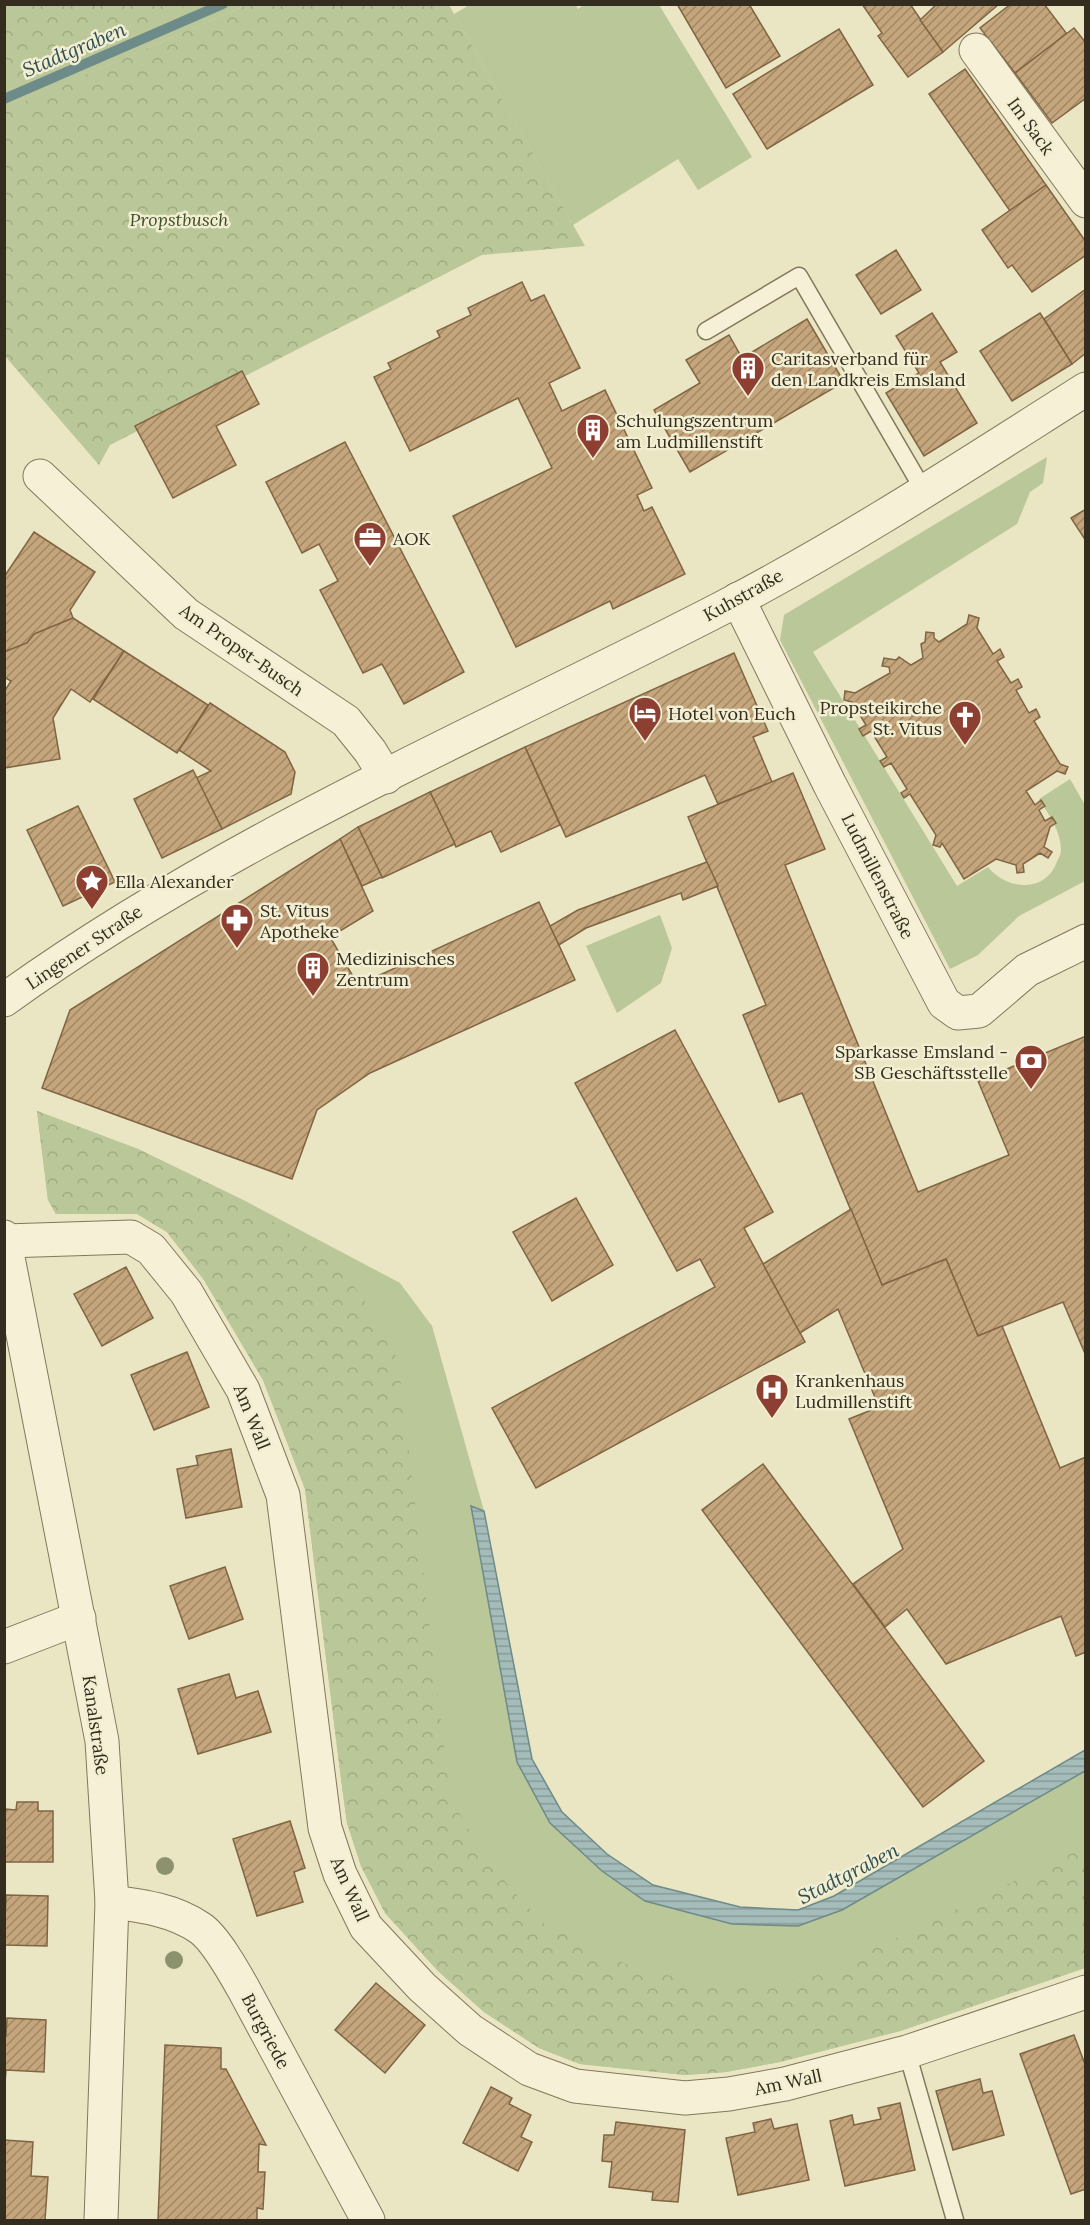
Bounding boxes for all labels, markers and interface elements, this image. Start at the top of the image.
water label: Stadtgraben [18,16,130,82]
street label: Im Sack [1002,93,1060,160]
park label: Propstbusch [129,208,229,231]
place label: Caritasverband für den Landkreis Emsland [771,347,966,391]
building icon: Caritasverband für den Landkreis Emsland [730,350,766,397]
place label: Schulungszentrum am Ludmillenstift [616,409,773,453]
building icon: Schulungszentrum am Ludmillenstift [575,412,611,459]
office icon: AOK [352,520,388,567]
place label: AOK [392,527,431,550]
street label: Kuhstraße [699,564,787,626]
street label: Am Propst-Busch [175,598,309,701]
hotel icon: Hotel von Euch [627,695,663,742]
place label: Propsteikirche St. Vitus [820,696,942,740]
church icon: Propsteikirche St. Vitus [947,699,983,746]
place label: Hotel von Euch [668,702,796,725]
street label: Ludmillenstraße [836,809,920,943]
place icon: Ella Alexander [74,863,110,910]
place label: Ella Alexander [115,870,234,893]
place label: St. Vitus Apotheke [259,899,340,943]
street label: Lingener Straße [21,900,147,994]
pharmacy icon: St. Vitus Apotheke [219,902,255,949]
place label: Medizinisches Zentrum [336,947,455,991]
building icon: Medizinisches Zentrum [295,950,331,997]
place label: Sparkasse Emsland - SB Geschäftsstelle [835,1040,1008,1084]
bank icon: Sparkasse Emsland - SB Geschäftsstelle [1013,1043,1049,1090]
place label: Krankenhaus Ludmillenstift [795,1369,912,1413]
hospital icon: Krankenhaus Ludmillenstift [754,1372,790,1419]
street label: Am Wall [228,1380,276,1453]
street label: Kanalstraße [78,1673,114,1777]
water label: Stadtgraben [793,1837,903,1909]
street label: Am Wall [325,1852,374,1925]
street label: Burgriede [236,1989,296,2073]
street label: Am Wall [751,2064,824,2101]

